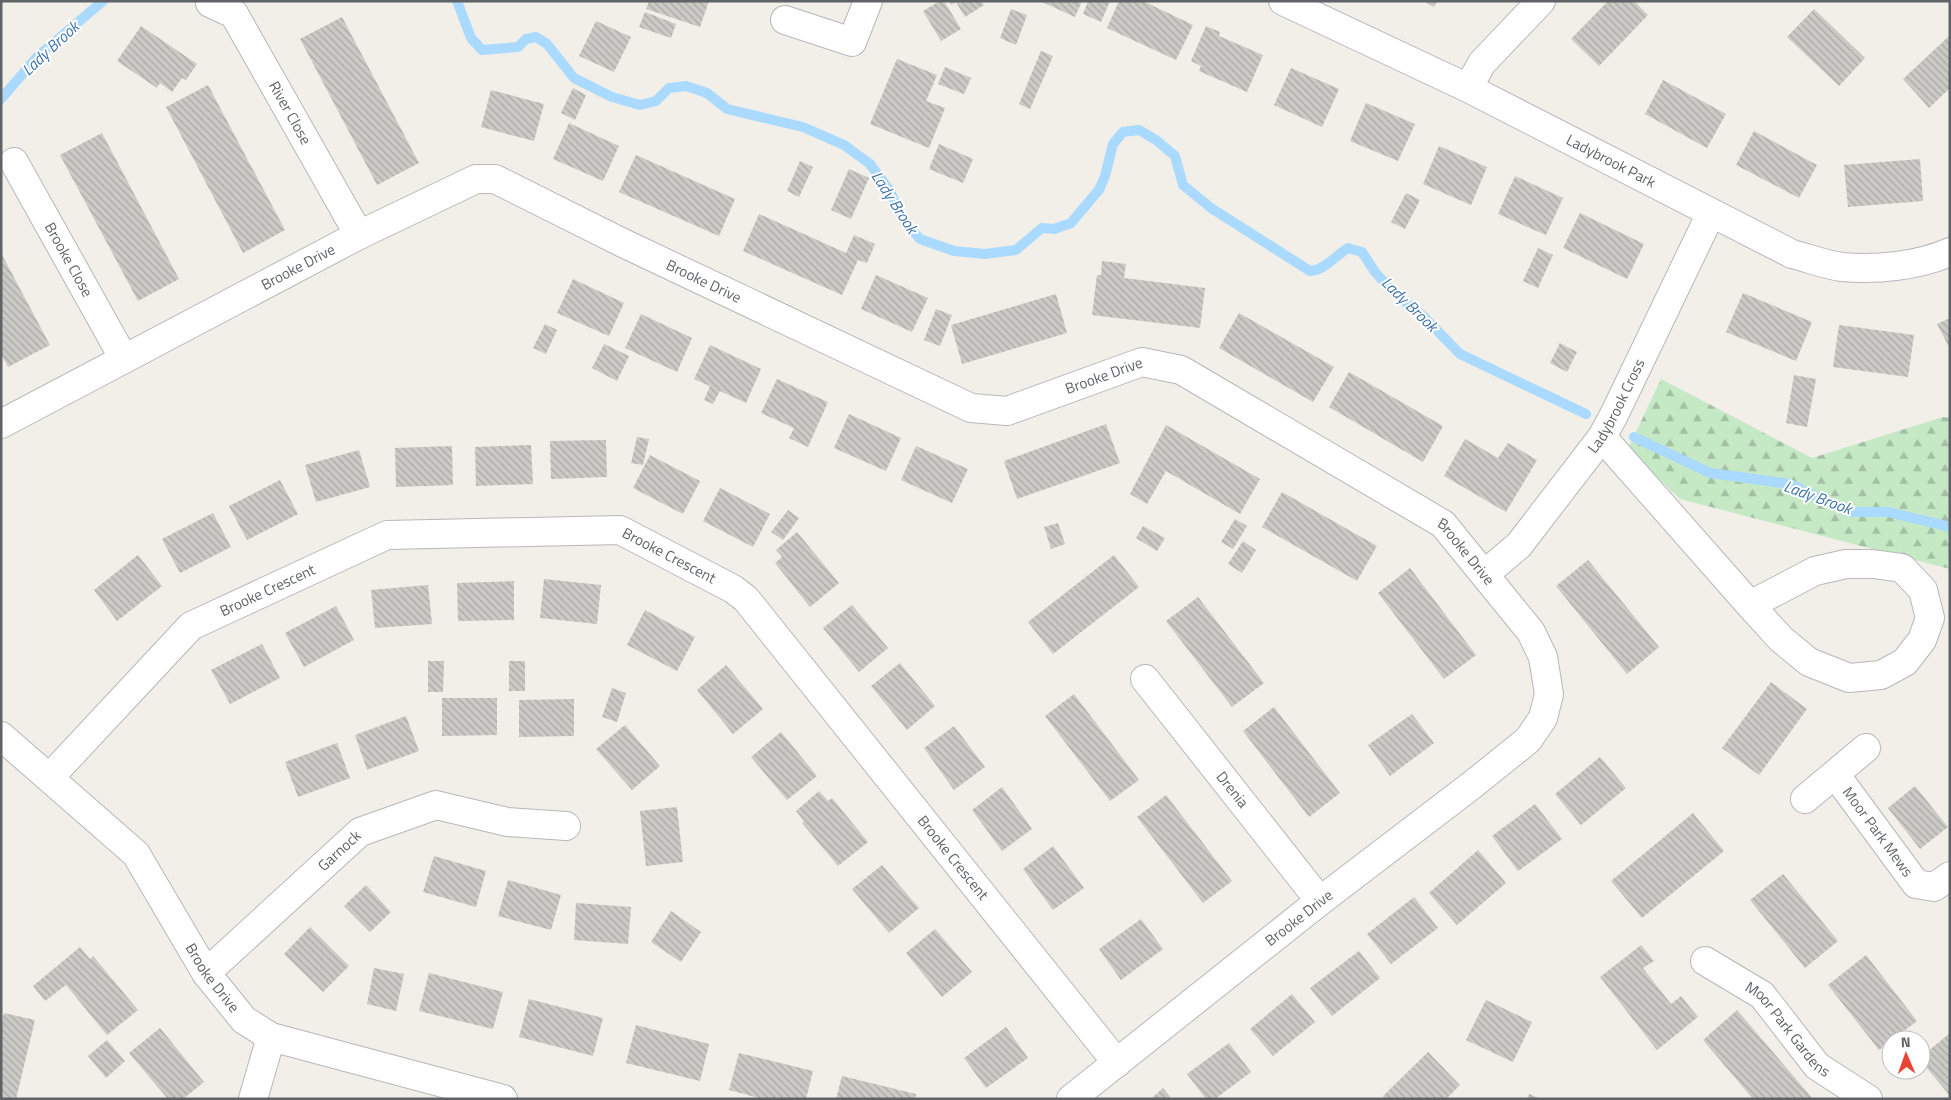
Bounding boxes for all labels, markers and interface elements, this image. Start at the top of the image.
water label: Lady Brook [16,14,85,81]
street label: River Close [263,77,318,149]
street label: Ladybrook Park [1562,128,1660,193]
water label: Lady Brook [866,166,925,240]
street label: Brooke Close [39,218,99,301]
street label: Brooke Drive [257,238,339,296]
street label: Brooke Drive [662,253,745,309]
water label: Lady Brook [1376,271,1445,338]
street label: Brooke Drive [1062,351,1146,400]
street label: Ladybrook Cross [1582,355,1650,458]
water label: Lady Brook [1781,474,1857,521]
street label: Brooke Drive [1433,511,1500,590]
street label: Brooke Crescent [618,521,721,590]
street label: Brooke Crescent [216,558,320,622]
street label: Drenia [1211,766,1255,813]
street label: Moor Park Mews [1837,782,1919,882]
street label: Brooke Crescent [912,810,995,906]
street label: Garnock [312,824,366,876]
street label: Brooke Drive [1260,884,1338,952]
street label: Brooke Drive [180,939,246,1017]
street label: Moor Park Gardens [1741,975,1835,1083]
north arrow [1881,1030,1931,1080]
text: N [1900,1031,1911,1052]

